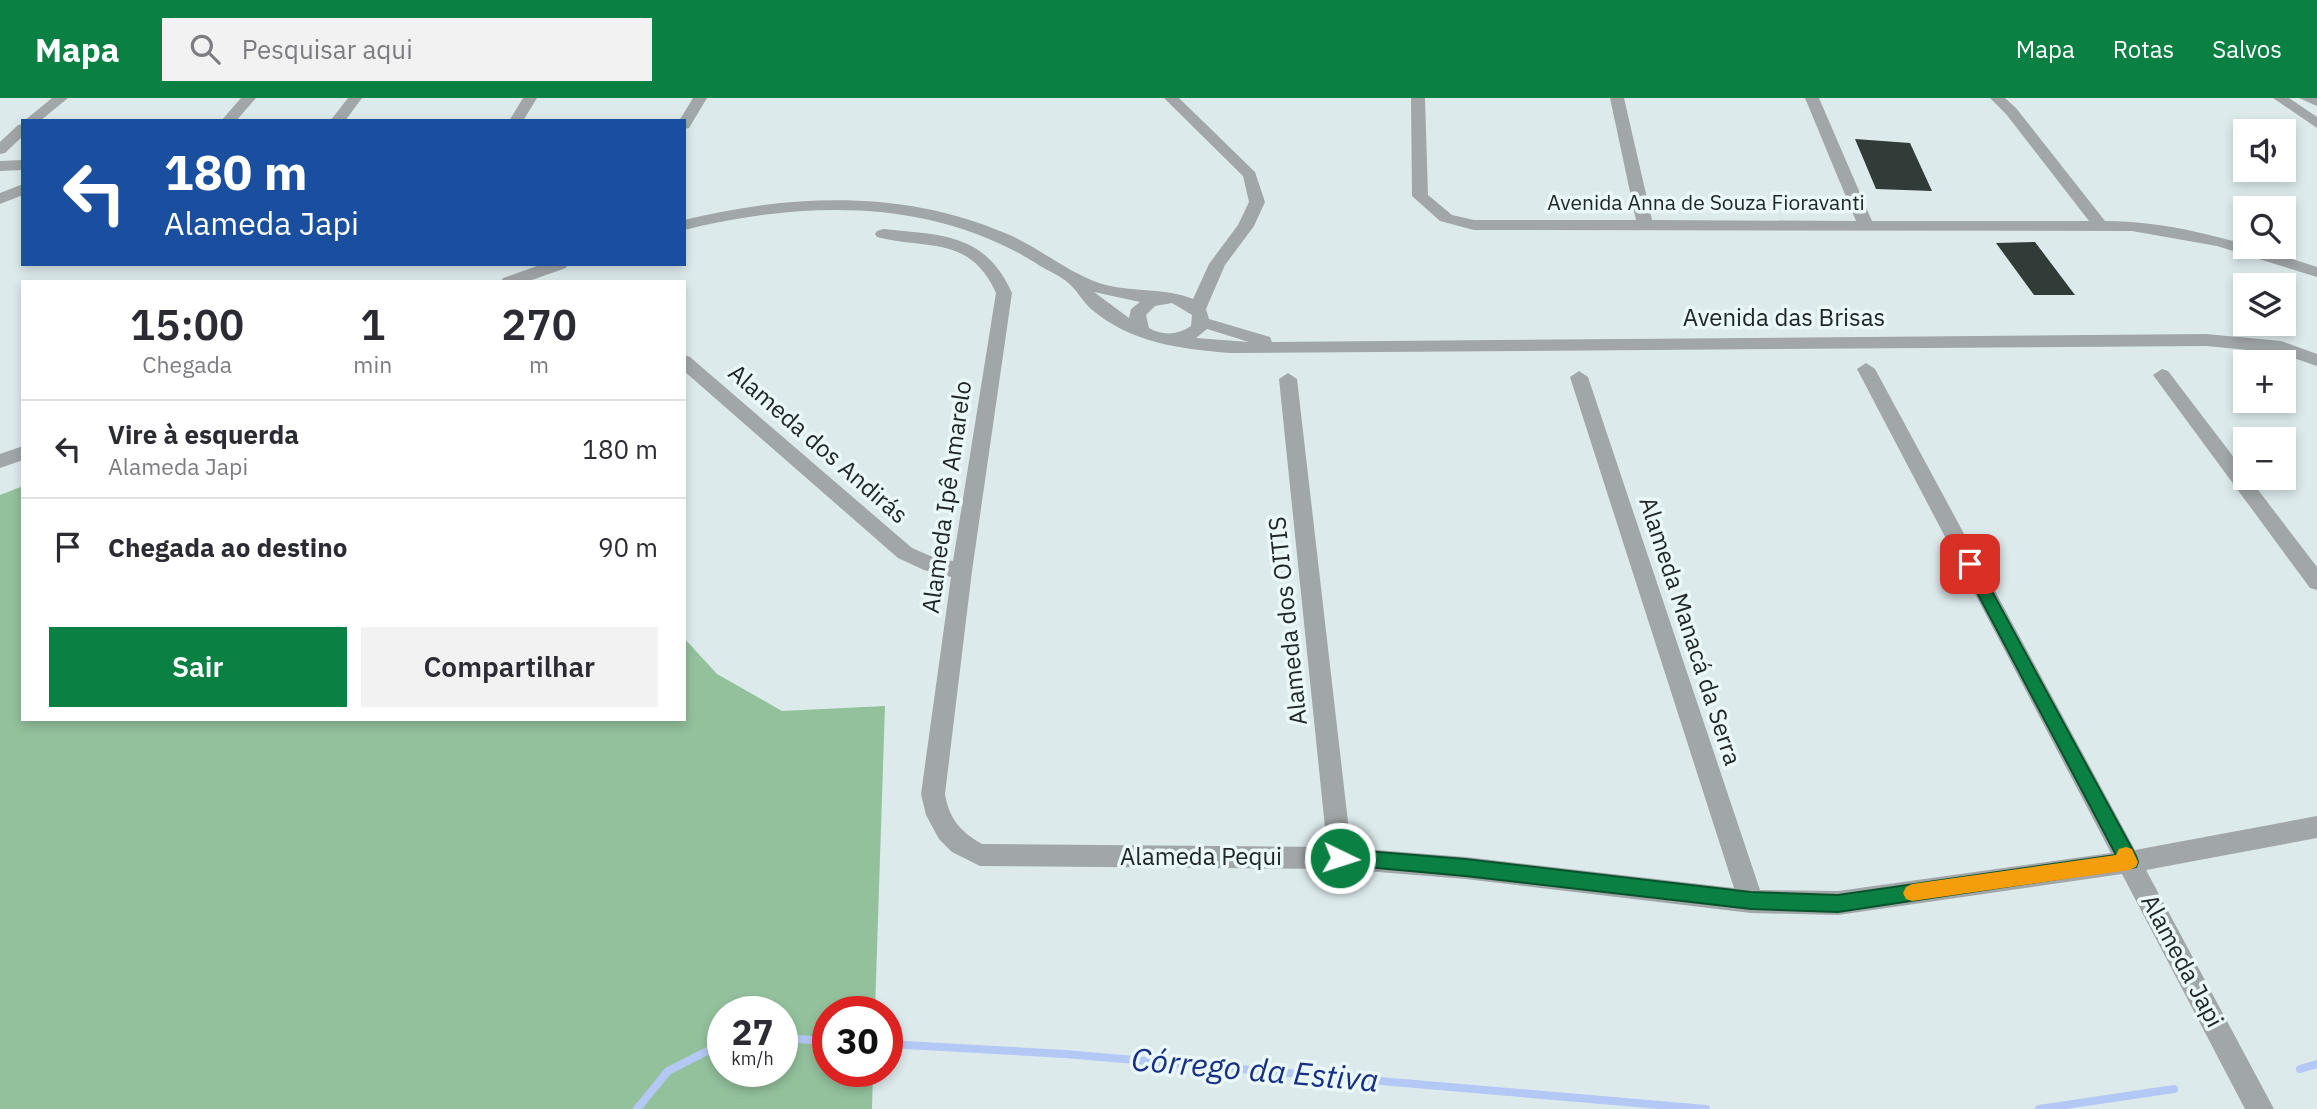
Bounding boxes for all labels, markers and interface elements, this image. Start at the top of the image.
search box [162,18,652,81]
text: Mapa [35,28,120,71]
icon: search [186,30,224,68]
text: Pesquisar aqui [242,32,413,66]
text: Mapa [2016,33,2075,65]
text: Rotas [2113,33,2174,65]
text: Salvos [2212,33,2282,65]
map controls [2233,119,2296,490]
button: sound [2233,119,2296,182]
text: 180 m [164,140,308,203]
icon: left [49,147,140,238]
street label: Avenida Anna de Souza Fioravanti [1547,188,1865,216]
button: search [2233,196,2296,259]
text: Alameda Japi [164,202,359,244]
button: layers [2233,273,2296,336]
text: 15:00 [130,297,244,352]
text: 1 [360,297,385,352]
text: 270 [501,297,577,352]
street label: Avenida das Brisas [1683,301,1885,333]
text: Chegada [142,349,232,379]
text: min [353,349,392,379]
text: m [529,349,549,379]
button: + [2233,350,2296,413]
street label: Alameda dos Andirás [722,356,915,530]
street label: Alameda Ipê Amarelo [914,378,978,615]
text: Vire à esquerda [108,417,299,451]
button: − [2233,427,2296,490]
icon: left [49,430,87,468]
text: 180 m [582,432,658,466]
text: Alameda Japi [108,451,248,481]
street label: Alameda Manacá da Serra [1632,492,1750,769]
street label: Alameda dos OITIS [1260,515,1314,727]
icon: arrive [49,528,87,566]
text: Chegada ao destino [108,530,347,564]
text: 90 m [598,530,658,564]
pin [1940,534,2000,594]
icon: arrive [1951,545,1989,583]
button: Sair [49,627,347,707]
button: Compartilhar [361,627,658,707]
position arrow [1303,821,1377,895]
street label: Alameda Pequi [1120,840,1282,872]
street label: Alameda Japi [2134,888,2231,1033]
speed limit sign: 30 [812,996,903,1087]
text: 27 [731,1009,774,1055]
water label: Córrego da Estiva [1130,1037,1380,1101]
text: km/h [731,1047,774,1070]

